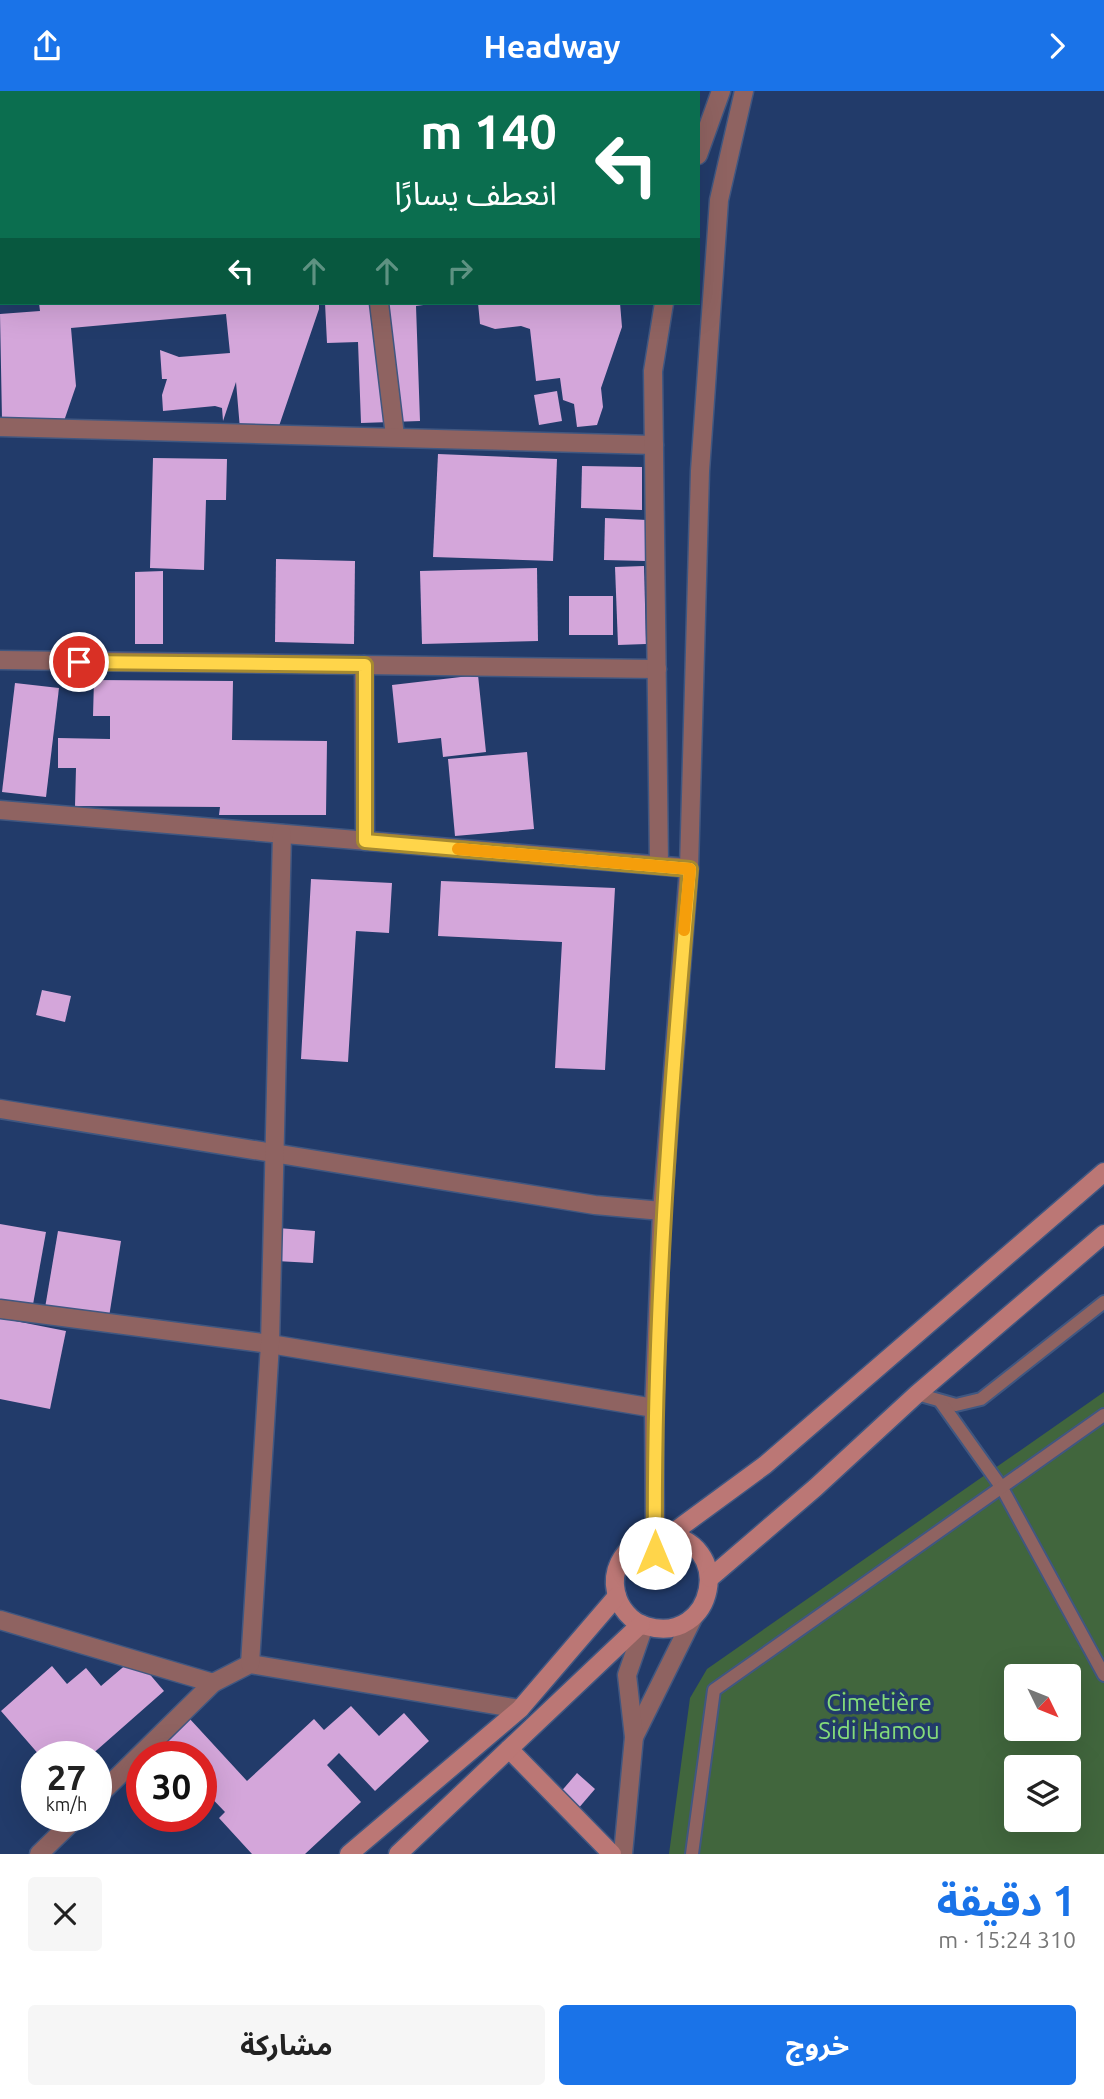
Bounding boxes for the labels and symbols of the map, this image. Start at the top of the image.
pin [49,632,109,692]
position arrow [618,1516,692,1590]
north arrow [1004,1664,1082,1741]
park label: Cimetière Sidi Hamou [818,1689,940,1744]
speed limit sign: 30 [126,1741,217,1832]

